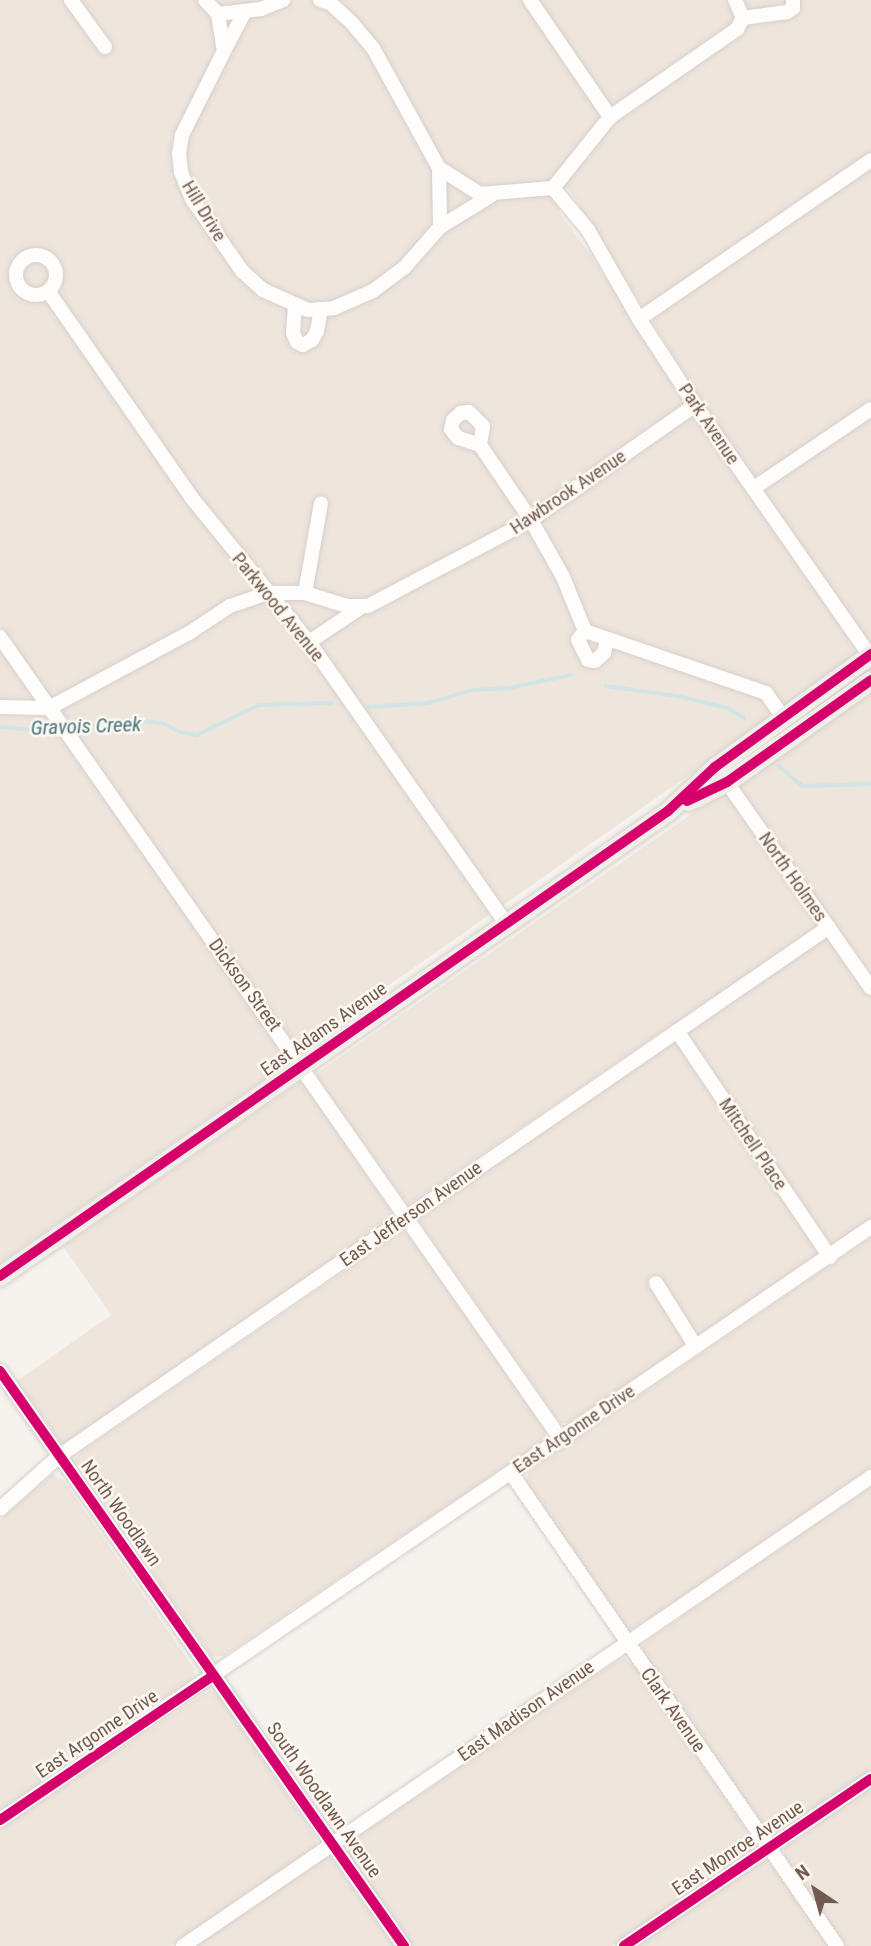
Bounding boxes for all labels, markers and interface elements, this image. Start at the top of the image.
street label: Hill Drive [177,176,231,246]
street label: Park Avenue [674,379,744,469]
street label: Hawbrook Avenue [506,445,630,539]
street label: Parkwood Avenue [227,548,329,666]
water label: Gravois Creek [30,711,142,741]
street label: North Holmes [754,828,832,926]
street label: Dickson Street [204,934,286,1036]
street label: East Adams Avenue [257,977,391,1081]
street label: Mitchell Place [714,1094,792,1194]
street label: East Jefferson Avenue [336,1156,486,1272]
street label: East Argonne Drive [509,1380,639,1478]
street label: North Woodlawn [76,1456,166,1570]
street label: East Madison Avenue [454,1656,598,1766]
street label: Clark Avenue [636,1663,710,1757]
street label: East Argonne Drive [32,1685,162,1783]
street label: South Woodlawn Avenue [262,1718,386,1882]
street label: East Monroe Avenue [668,1796,808,1900]
north arrow [780,1855,850,1925]
text: N [791,1860,814,1885]

